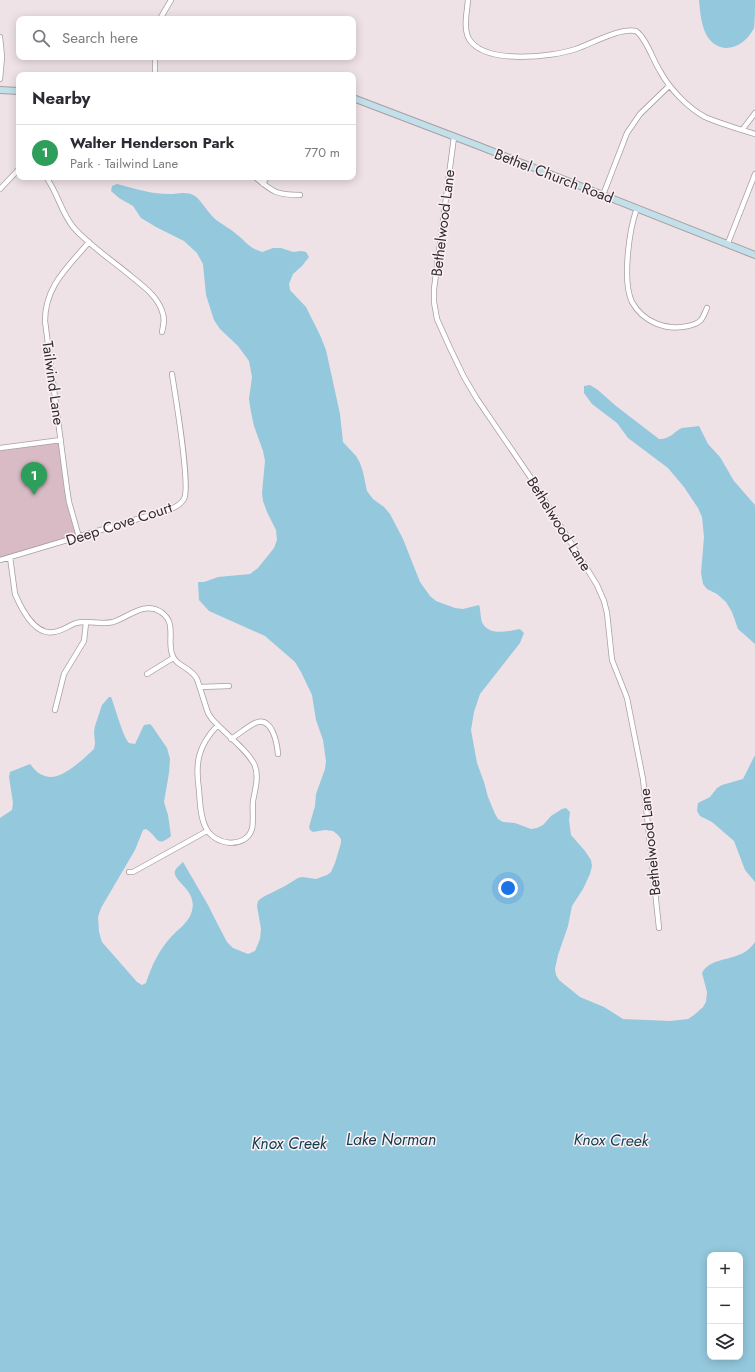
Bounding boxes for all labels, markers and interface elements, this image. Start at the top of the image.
search box [16,16,356,60]
icon: search [30,27,52,49]
text: Search here [62,27,138,49]
text: Nearby [32,86,90,110]
text: Walter Henderson Park [70,132,234,154]
text: 1 [42,143,48,162]
text: 770 m [305,143,340,162]
street label: Bethel Church Road [491,143,617,209]
text: Park · Tailwind Lane [70,154,178,173]
street label: Bethelwood Lane [426,168,461,278]
street label: Tailwind Lane [36,340,70,427]
pin: 1 [21,462,47,495]
street label: Bethelwood Lane [521,472,597,576]
street label: Deep Cove Court [63,496,175,552]
street label: Bethelwood Lane [633,787,667,897]
your location [498,878,518,898]
water label: Lake Norman [346,1128,436,1151]
water label: Knox Creek [573,1128,650,1152]
water label: Knox Creek [251,1132,328,1155]
map controls [707,1252,743,1360]
button: + [707,1252,743,1288]
button: − [707,1288,743,1324]
button: layers [707,1324,743,1360]

